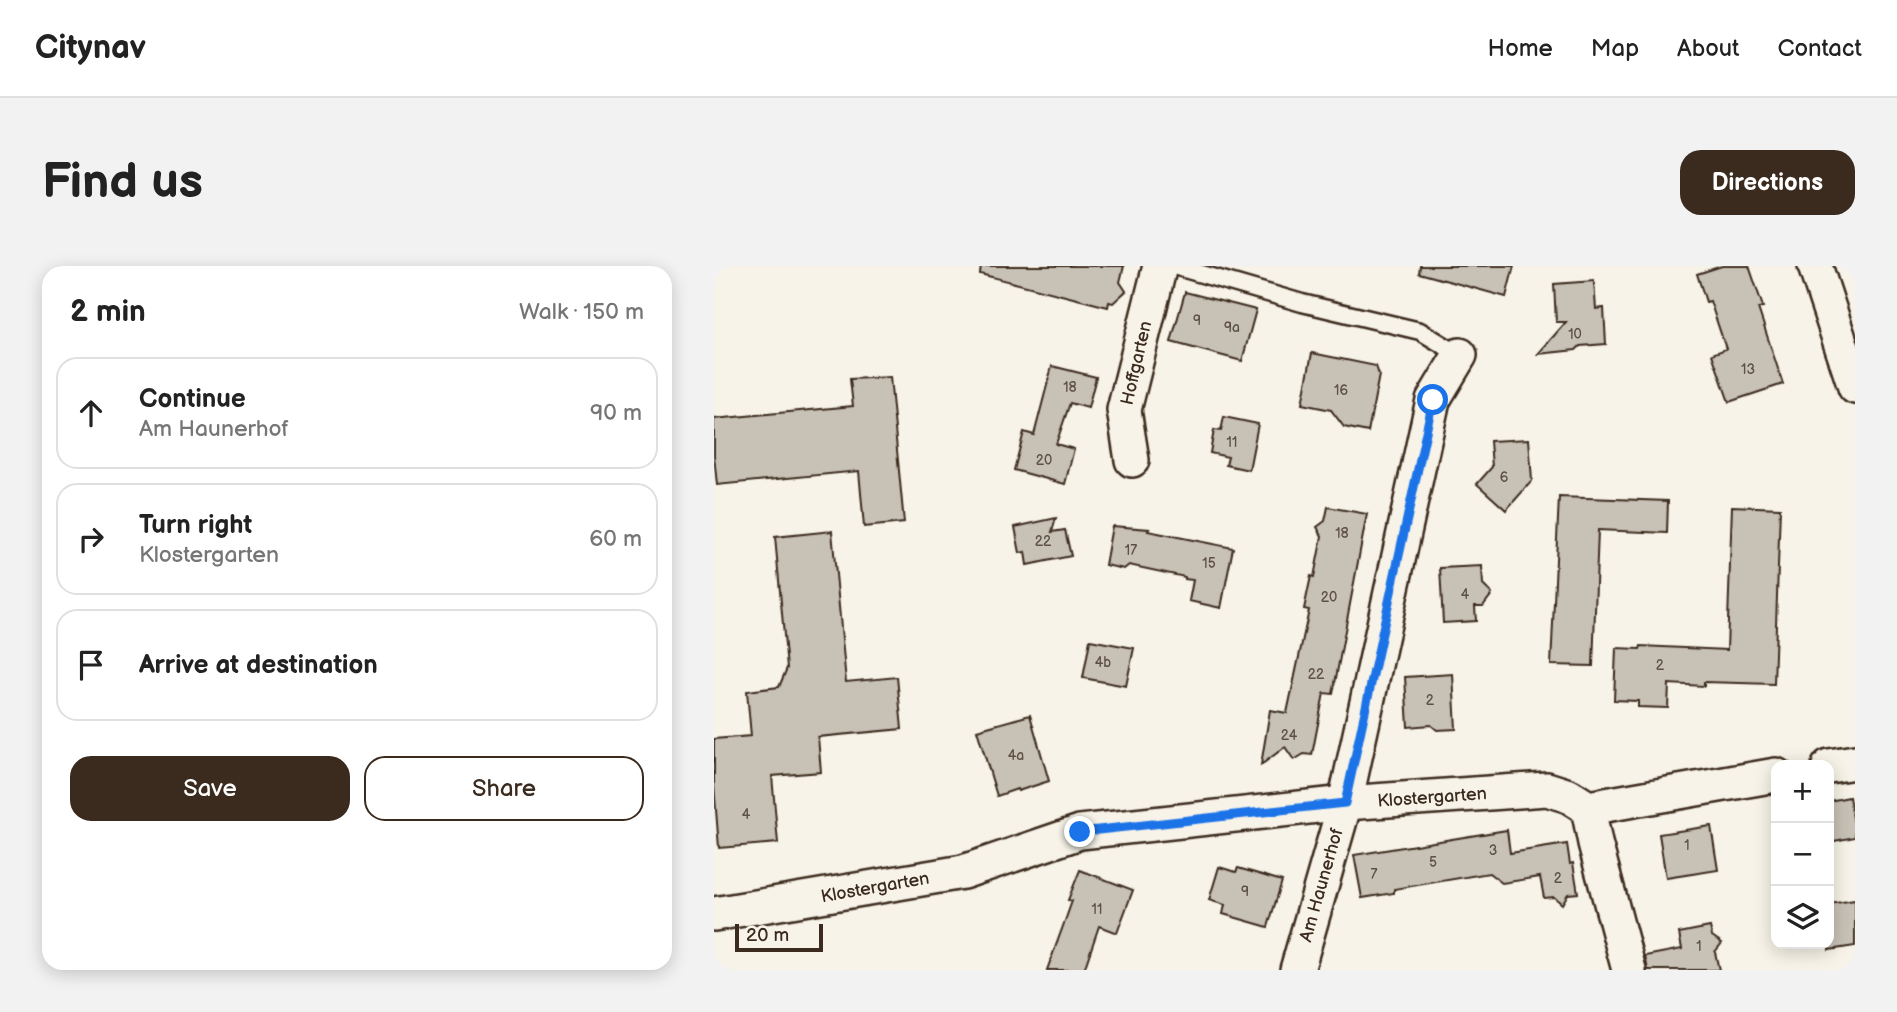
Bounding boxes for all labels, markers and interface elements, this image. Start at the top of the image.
text: Citynav [35,28,146,68]
text: Home [1488,34,1553,63]
text: Map [1591,34,1639,63]
text: About [1677,34,1739,63]
text: Contact [1777,34,1862,63]
button: Directions [1680,150,1855,215]
text: Find us [42,153,203,212]
text: 2 min [70,294,146,330]
text: Walk · 150 m [519,298,644,326]
house number: 9 [1193,312,1201,329]
street label: Hoffgarten [1117,319,1156,407]
house number: 9a [1224,319,1240,336]
house number: 10 [1568,326,1582,343]
house number: 13 [1741,361,1755,378]
house number: 18 [1063,379,1077,396]
house number: 16 [1334,382,1348,399]
text: Continue [139,384,246,415]
route start [1417,384,1448,415]
icon: ahead [72,394,110,432]
text: 90 m [590,399,642,427]
text: Am Haunerhof [139,415,289,443]
house number: 11 [1227,434,1237,451]
house number: 20 [1036,452,1052,469]
house number: 6 [1500,469,1509,486]
text: Turn right [139,510,252,541]
icon: right [72,520,110,558]
text: 60 m [589,525,642,553]
house number: 18 [1335,525,1349,542]
house number: 22 [1035,533,1052,550]
text: Klostergarten [139,541,279,569]
house number: 17 [1125,542,1137,559]
house number: 15 [1202,555,1216,572]
house number: 4 [1461,586,1470,603]
house number: 20 [1321,589,1337,606]
icon: arrive [72,646,110,684]
text: Arrive at destination [139,650,378,681]
house number: 4b [1095,654,1111,671]
house number: 2 [1656,657,1665,674]
house number: 22 [1308,666,1325,683]
house number: 2 [1426,692,1435,709]
house number: 24 [1281,727,1298,744]
house number: 4a [1008,747,1024,764]
button: Save [70,756,350,821]
button: Share [364,756,644,821]
map controls [1771,760,1834,949]
button: + [1771,760,1834,823]
street label: Klostergarten [1377,783,1487,812]
house number: 4 [742,806,751,823]
route end [1064,816,1095,847]
button: − [1771,823,1834,886]
street label: Am Haunerhof [1295,826,1348,944]
house number: 1 [1684,837,1690,854]
house number: 3 [1489,842,1497,859]
house number: 5 [1429,854,1437,871]
house number: 7 [1371,866,1378,883]
street label: Klostergarten [819,868,931,907]
house number: 2 [1554,870,1563,887]
house number: 9 [1241,883,1249,900]
button: layers [1771,886,1834,949]
house number: 11 [1092,901,1102,918]
scale bar [735,921,822,953]
text: 20 m [746,924,789,947]
house number: 1 [1696,938,1702,955]

